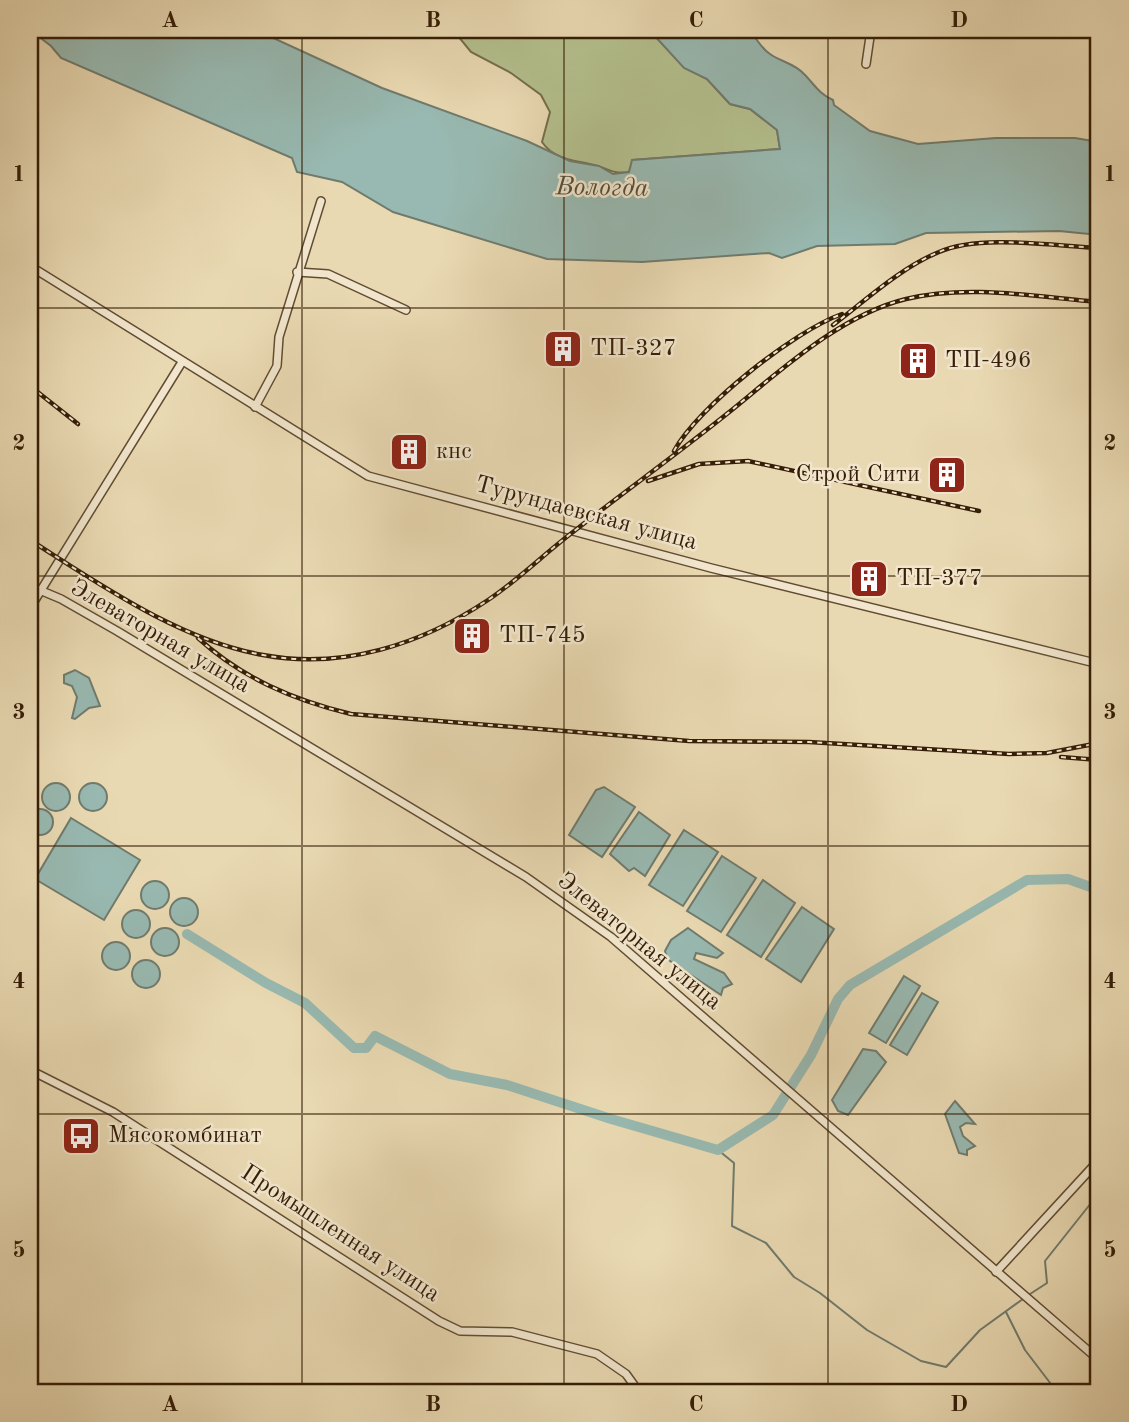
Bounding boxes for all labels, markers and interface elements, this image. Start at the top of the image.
text: A [161,9,179,32]
text: B [425,9,441,32]
text: C [688,9,704,32]
text: D [950,9,968,32]
text: 1 [12,163,26,186]
text: 1 [1103,163,1117,186]
water label: Вологда [554,174,649,202]
building icon: ТП-327 [542,328,584,370]
place label: ТП-327 [590,337,677,361]
building icon: ТП-496 [897,340,939,382]
place label: ТП-496 [945,349,1032,373]
building icon: кнс [388,431,430,473]
text: 2 [12,432,26,455]
text: 2 [1103,432,1117,455]
place label: кнс [436,440,472,464]
building icon: Строй Сити [926,454,968,496]
place label: Строй Сити [795,463,920,487]
street label: Турундаевская улица [472,473,700,555]
building icon: ТП-377 [848,558,890,600]
place label: ТП-377 [896,567,983,591]
street label: Элеваторная улица [66,576,254,698]
building icon: ТП-745 [451,615,493,657]
place label: ТП-745 [499,624,586,648]
text: 3 [12,701,26,724]
text: 3 [1103,701,1117,724]
street label: Элеваторная улица [553,869,726,1015]
text: 4 [12,970,26,993]
text: 4 [1103,970,1117,993]
bus stop icon: Мясокомбинат [60,1115,102,1157]
place label: Мясокомбинат [108,1124,262,1148]
street label: Промышленная улица [236,1161,444,1307]
text: 5 [12,1239,26,1262]
text: 5 [1103,1239,1117,1262]
text: A [161,1393,179,1416]
text: B [425,1393,441,1416]
text: C [688,1393,704,1416]
text: D [950,1393,968,1416]

